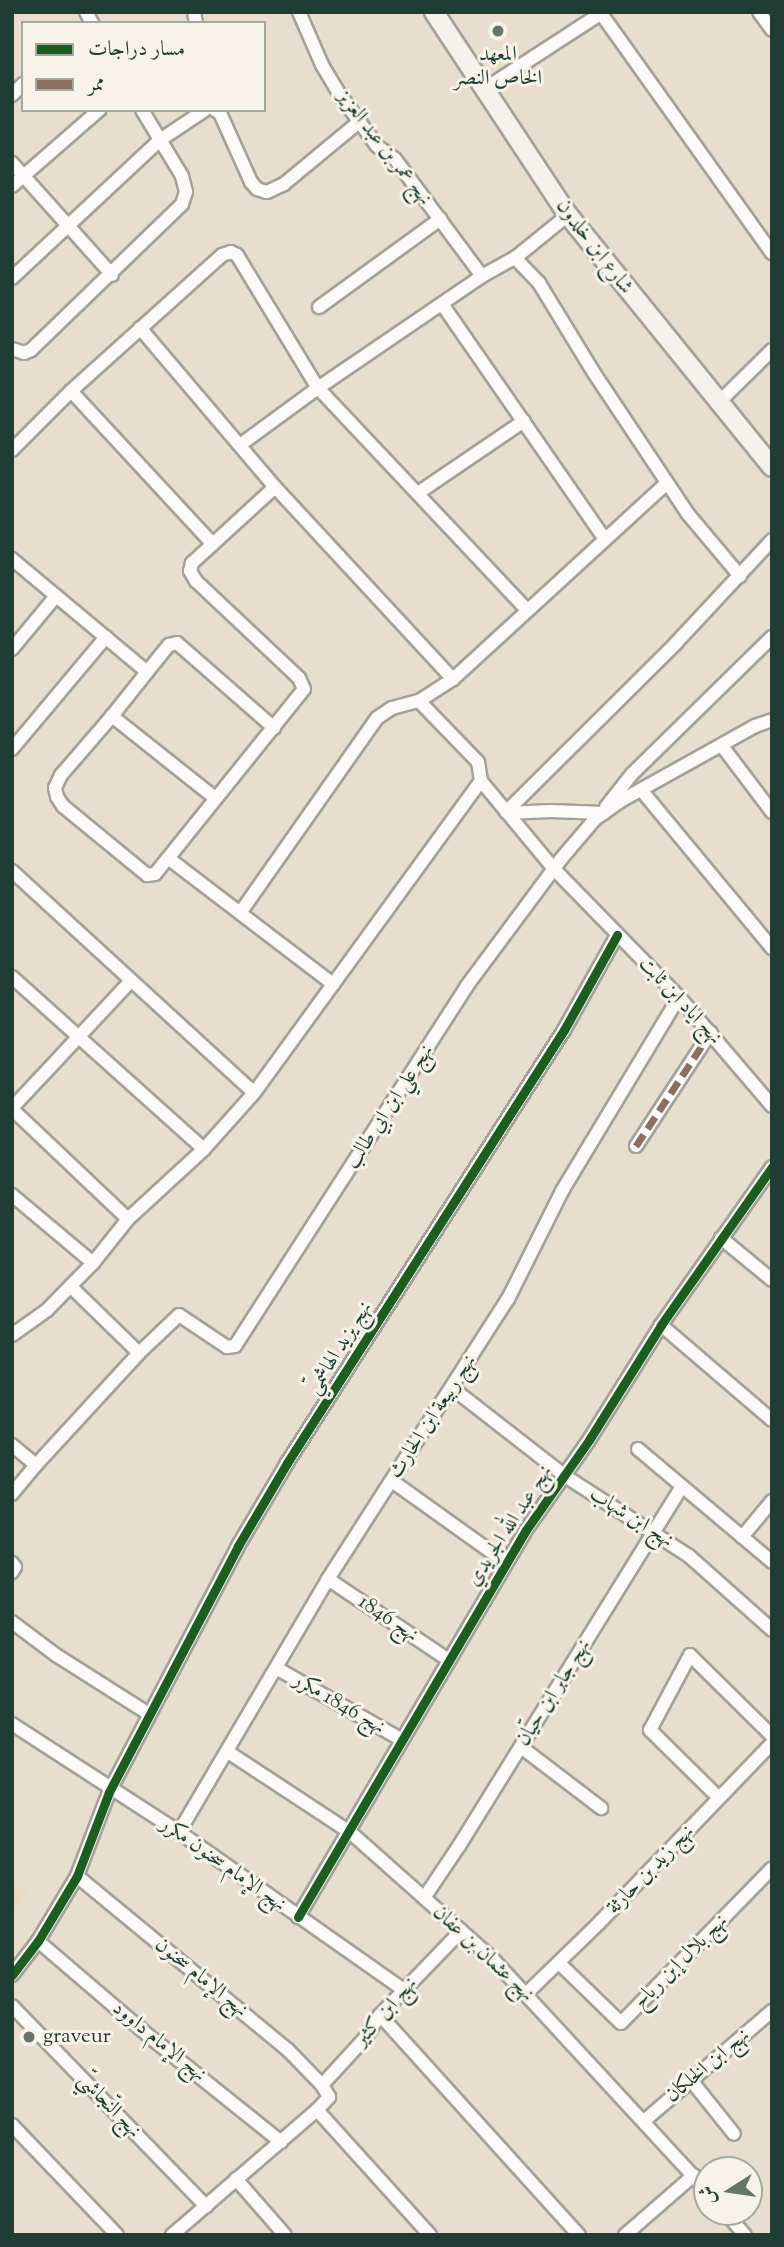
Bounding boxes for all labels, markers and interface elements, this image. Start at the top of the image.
legend [21,21,266,112]
marker: المعهد الخاص النصر [490,23,506,39]
text: مسار دراجات [88,35,185,65]
place label: المعهد الخاص النصر [454,42,542,92]
text: ممر [88,70,105,100]
street label: نهج عمر بن عبد العزيز [331,85,437,211]
street label: شارع ابن خلدون [550,194,638,300]
street label: نهج اياد ابن ثابت [633,952,727,1050]
street label: نهج علي ابن ابي طالب [340,1040,440,1174]
street label: نهج يزيد الهاشميّ [301,1297,379,1399]
street label: نهج ربيعة ابن الحارث [383,1350,483,1484]
street label: نهج عبد الله الجريدي [461,1461,559,1591]
street label: نهج ابن شهاب [584,1482,678,1554]
street label: نهج 1846 [353,1590,423,1648]
street label: نهج جابر ابن حيّان [511,1635,597,1751]
street label: نهج 1846 مكرر [288,1668,390,1740]
street label: نهج الإمام سحنون مكرر [155,1812,291,1918]
street label: نهج زيد بن حارثة [602,1820,700,1920]
street label: نهج عثمان بن عفان [427,1900,539,2008]
street label: نهج بلال إبن رباح [628,1909,734,2015]
street label: نهج الإمام سحنون [149,1933,253,2023]
street label: نهج ابن كثير [349,1972,423,2052]
street label: نهج الإمام داوود [107,1996,211,2088]
street label: نهج ابن الخلكان [661,2023,755,2109]
place label: graveur [43,2024,111,2050]
marker: graveur [21,2029,37,2045]
street label: نهج النّجاشيّ [72,2068,146,2144]
north arrow [693,2156,763,2226]
text: ش [694,2183,724,2207]

